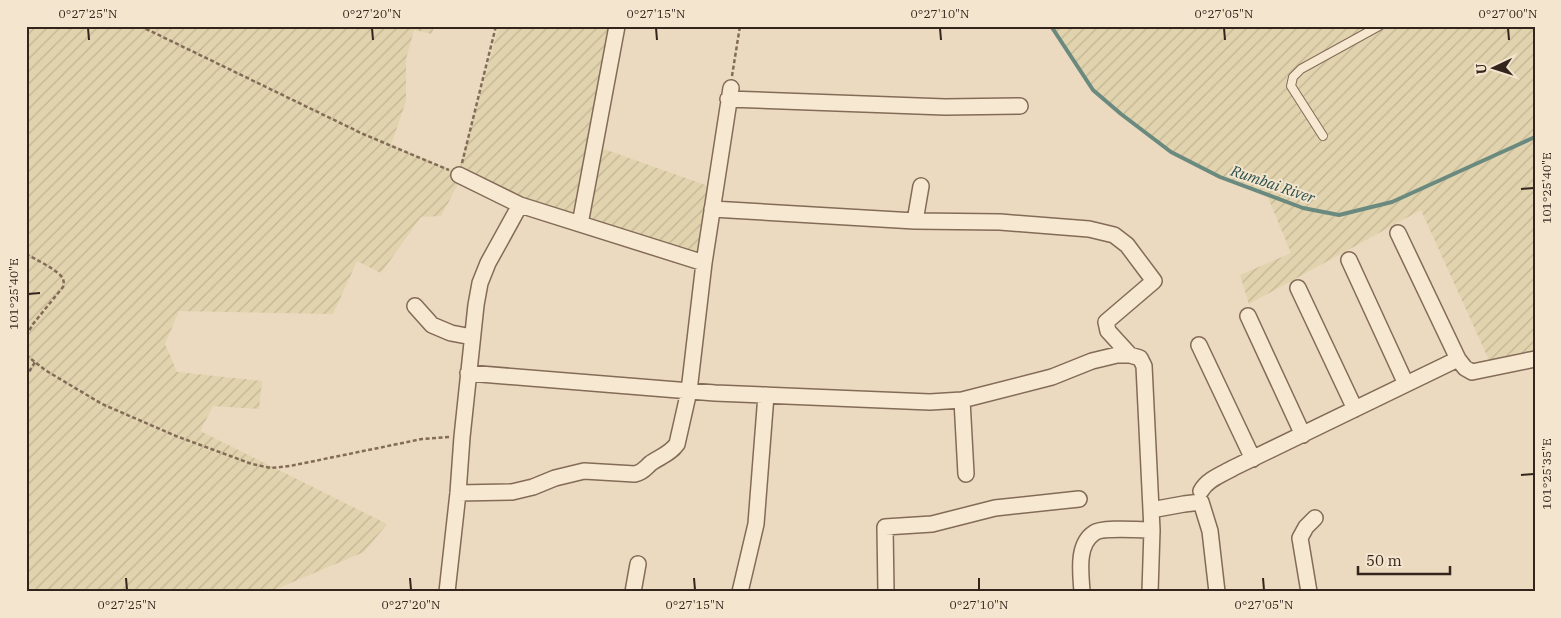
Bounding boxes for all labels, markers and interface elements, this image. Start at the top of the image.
text: 0°27'25"N [59,6,117,21]
text: 0°27'20"N [343,6,401,21]
text: 0°27'15"N [627,6,685,21]
text: 0°27'10"N [911,6,969,21]
text: 0°27'05"N [1195,6,1253,21]
text: 0°27'00"N [1479,6,1537,21]
north arrow [1468,42,1518,92]
text: U [1472,63,1490,75]
text: 101°25'40"E [1539,152,1554,224]
water label: Rumbai River [1227,160,1318,207]
text: 101°25'40"E [6,258,21,330]
text: 101°25'35"E [1539,438,1554,510]
scale bar [1358,543,1451,575]
text: 50 m [1366,551,1402,570]
text: 0°27'25"N [98,597,156,612]
text: 0°27'20"N [382,597,440,612]
text: 0°27'15"N [666,597,724,612]
text: 0°27'10"N [950,597,1008,612]
text: 0°27'05"N [1235,597,1293,612]

